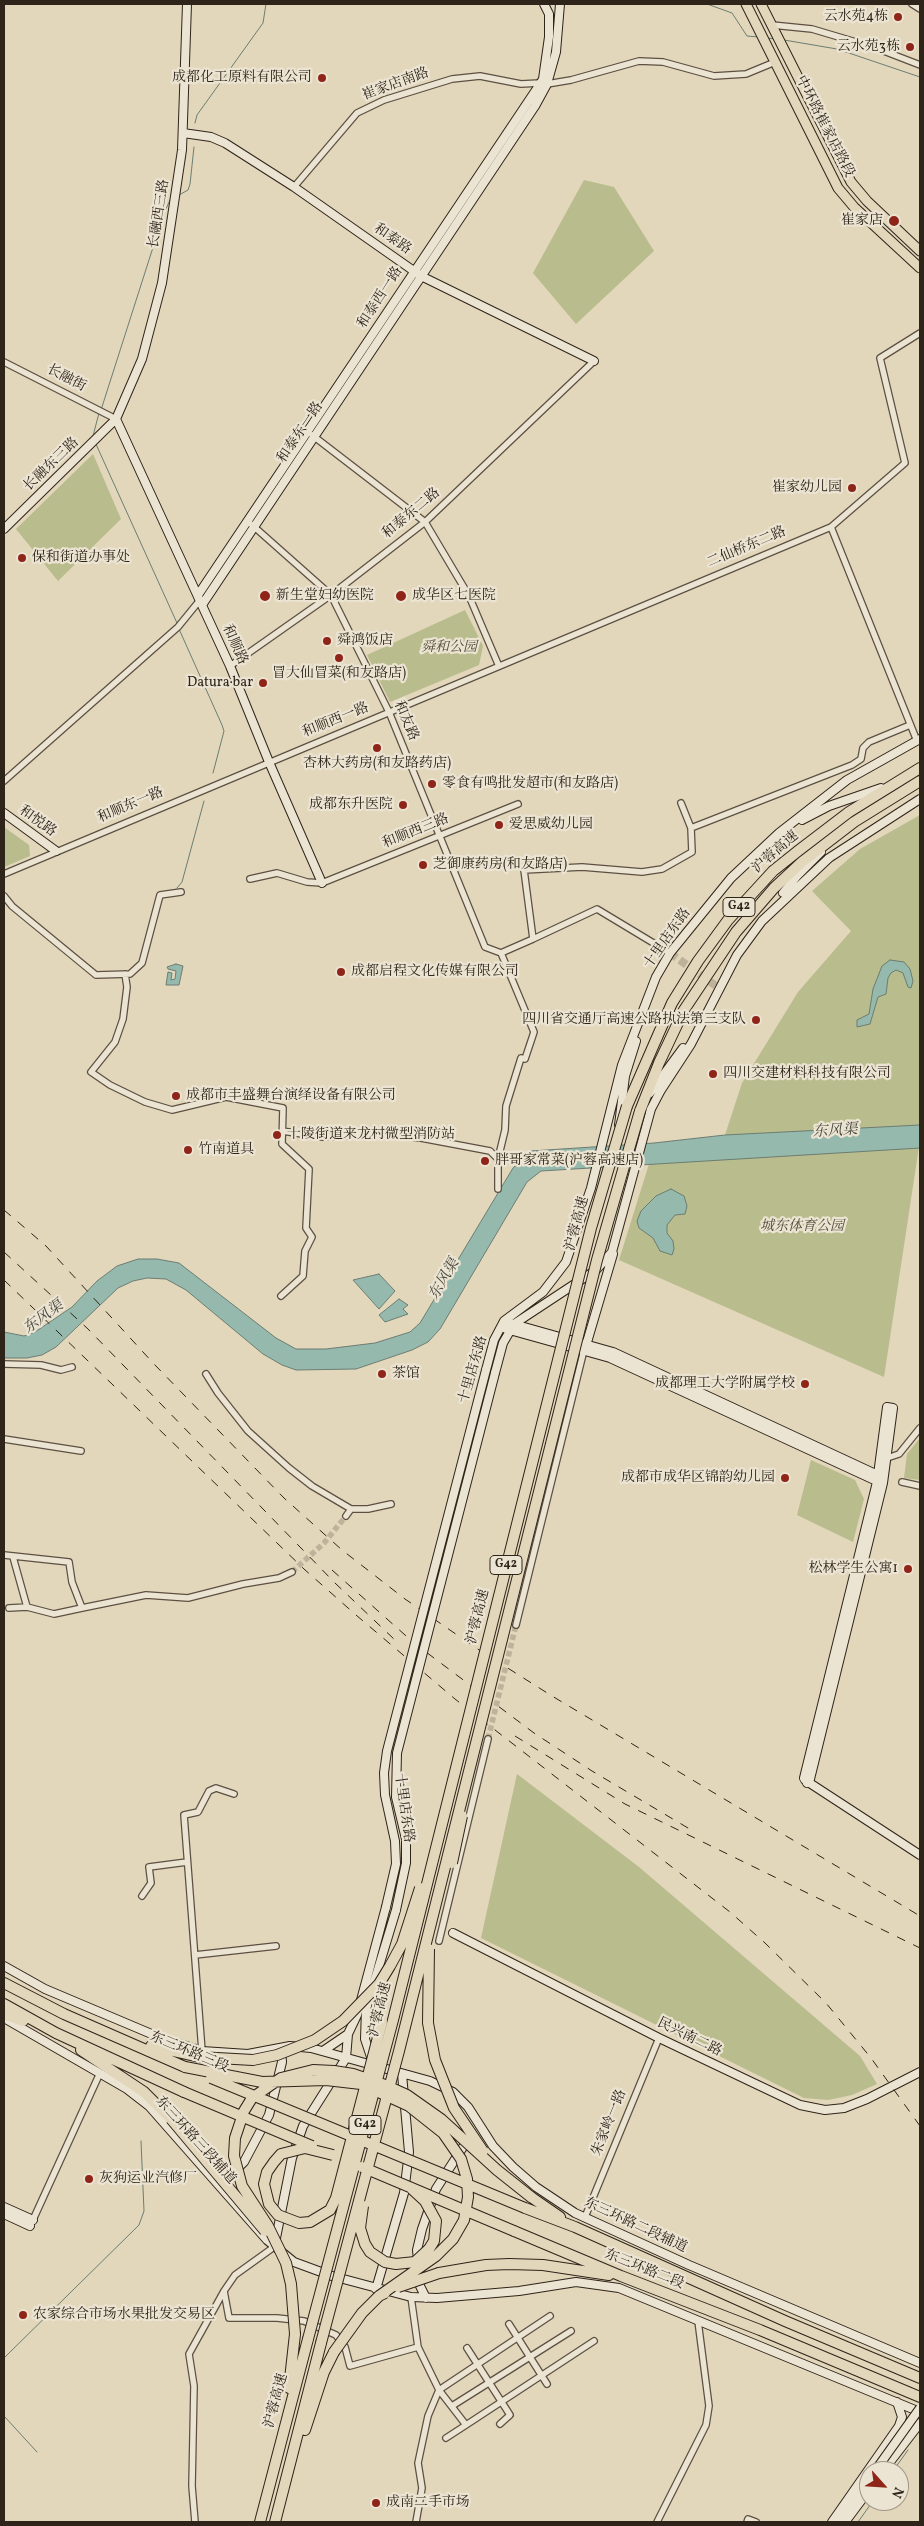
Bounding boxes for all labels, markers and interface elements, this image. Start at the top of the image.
place label: 云水苑4栋 [824,9,888,25]
marker: 云水苑4栋 [892,11,904,23]
place label: 云水苑3栋 [837,39,900,55]
marker: 云水苑3栋 [904,41,916,53]
street label: 崔家店南路 [360,65,432,105]
place label: 成都化工原料有限公司 [172,70,312,86]
marker: 成都化工原料有限公司 [316,72,328,84]
street label: 中环路崔家店路段 [791,73,857,181]
street label: 长融西三路 [146,178,174,250]
place label: 崔家店 [841,213,883,229]
marker: 崔家店 [887,214,901,228]
street label: 和泰路 [370,221,414,259]
street label: 和泰西一路 [355,264,407,332]
street label: 长融街 [43,362,89,396]
street label: 和泰东一路 [274,399,328,467]
street label: 长融东三路 [21,435,83,495]
place label: 崔家幼儿园 [772,480,842,496]
marker: 崔家幼儿园 [846,482,858,494]
street label: 和泰东二路 [380,485,444,543]
street label: 二仙桥东二路 [705,524,789,572]
place label: 保和街道办事处 [32,550,130,566]
marker: 保和街道办事处 [16,552,28,564]
place label: 新生堂妇幼医院 [276,588,374,604]
place label: 成华区七医院 [412,588,496,604]
marker: 新生堂妇幼医院 [258,589,272,603]
marker: 成华区七医院 [394,589,408,603]
street label: 和顺路 [218,622,250,668]
place label: 舜鸿饭店 [337,633,393,649]
marker: 舜鸿饭店 [321,635,333,647]
park label: 舜和公园 [421,640,477,656]
marker: 冒大仙冒菜(和友路店) [333,652,345,664]
place label: 冒大仙冒菜(和友路店) [272,666,406,682]
place label: Datura·bar [187,675,253,691]
marker: Datura·bar [257,677,269,689]
street label: 和友路 [389,698,421,744]
street label: 和顺西一路 [300,700,372,742]
marker: 杏林大药房(和友路药店) [371,742,383,754]
place label: 杏林大药房(和友路药店) [303,756,451,772]
place label: 零食有鸣批发超市(和友路店) [442,776,618,792]
marker: 零食有鸣批发超市(和友路店) [426,778,438,790]
street label: 和顺东一路 [96,785,166,827]
place label: 成都东升医院 [309,797,393,813]
marker: 成都东升医院 [397,799,409,811]
street label: 和悦路 [15,803,59,841]
street label: 和顺西三路 [380,811,452,853]
place label: 爱思威幼儿园 [509,817,593,833]
marker: 爱思威幼儿园 [493,819,505,831]
street label: 沪蓉高速 [749,828,803,878]
place label: 芝御康药房(和友路店) [433,857,567,873]
marker: 芝御康药房(和友路店) [417,859,429,871]
road number: G42 [723,898,755,916]
street label: 十里店东路 [641,906,695,972]
place label: 成都启程文化传媒有限公司 [351,964,519,980]
marker: 成都启程文化传媒有限公司 [335,966,347,978]
place label: 四川省交通厅高速公路执法第三支队 [522,1012,746,1028]
marker: 四川省交通厅高速公路执法第三支队 [750,1014,762,1026]
place label: 四川交建材料科技有限公司 [723,1066,891,1082]
marker: 四川交建材料科技有限公司 [707,1068,719,1080]
place label: 成都市丰盛舞台演绎设备有限公司 [186,1088,396,1104]
marker: 成都市丰盛舞台演绎设备有限公司 [170,1090,182,1102]
water label: 东风渠 [812,1122,858,1142]
place label: 十陵街道来龙村微型消防站 [287,1127,455,1143]
marker: 十陵街道来龙村微型消防站 [271,1129,283,1141]
place label: 竹南道具 [198,1142,254,1158]
marker: 竹南道具 [182,1144,194,1156]
place label: 胖哥家常菜(沪蓉高速店) [495,1153,643,1169]
marker: 胖哥家常菜(沪蓉高速店) [479,1155,491,1167]
street label: 沪蓉高速 [563,1195,593,1253]
park label: 城东体育公园 [760,1219,844,1235]
water label: 东风渠 [426,1256,464,1304]
water label: 东风渠 [21,1297,67,1339]
street label: 十里店东路 [456,1334,492,1406]
place label: 茶馆 [392,1366,420,1382]
marker: 茶馆 [376,1368,388,1380]
place label: 成都理工大学附属学校 [655,1376,795,1392]
marker: 成都理工大学附属学校 [799,1378,811,1390]
place label: 成都市成华区锦韵幼儿园 [621,1470,775,1486]
marker: 成都市成华区锦韵幼儿园 [779,1472,791,1484]
road number: G42 [490,1556,522,1574]
place label: 松林学生公寓1 [809,1561,898,1577]
marker: 松林学生公寓1 [902,1563,914,1575]
street label: 沪蓉高速 [464,1588,494,1646]
street label: 十里店东路 [390,1772,416,1844]
street label: 沪蓉高速 [366,1981,396,2039]
street label: 民兴南二路 [654,2015,724,2061]
street label: 东三环路三段 [147,2029,231,2077]
street label: 朱家岭一路 [589,2087,631,2159]
street label: 东三环路三段辅道 [151,2094,239,2188]
road number: G42 [349,2116,381,2134]
place label: 灰狗运业汽修厂 [99,2171,197,2187]
marker: 灰狗运业汽修厂 [83,2173,95,2185]
street label: 东三环路二段辅道 [581,2195,689,2257]
street label: 东三环路二段 [602,2246,686,2294]
place label: 农家综合市场水果批发交易区 [33,2307,215,2323]
marker: 农家综合市场水果批发交易区 [17,2309,29,2321]
street label: 沪蓉高速 [262,2372,292,2430]
north arrow [859,2461,909,2511]
text: N [886,2484,908,2501]
place label: 成南二手市场 [386,2495,470,2511]
marker: 成南二手市场 [370,2497,382,2509]

